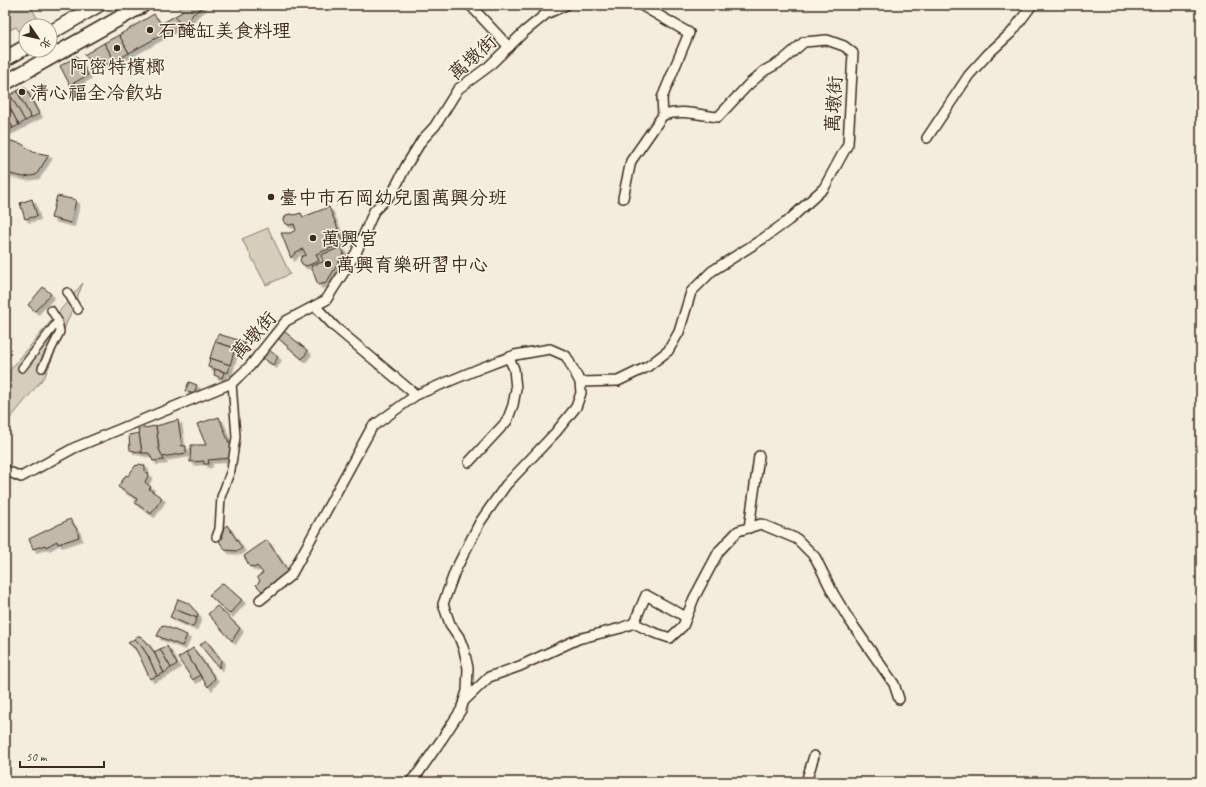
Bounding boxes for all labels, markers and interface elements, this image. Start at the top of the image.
north arrow [18,18,58,58]
place label: 石醃缸美食料理 [158,19,291,43]
marker: 石醃缸美食料理 [145,25,155,35]
street label: 萬墩街 [443,30,502,86]
text: 北 [37,35,55,52]
marker: 阿密特檳榔 [112,43,122,53]
place label: 阿密特檳榔 [69,55,165,79]
street label: 萬墩街 [821,75,847,133]
place label: 清心福全冷飲站 [30,81,163,105]
marker: 清心福全冷飲站 [17,87,27,97]
place label: 臺中市石岡幼兒園萬興分班 [279,186,507,210]
marker: 臺中市石岡幼兒園萬興分班 [266,192,276,202]
place label: 萬興宮 [321,227,378,251]
marker: 萬興宮 [308,233,318,243]
place label: 萬興育樂研習中心 [336,253,488,277]
marker: 萬興育樂研習中心 [323,259,333,269]
street label: 萬墩街 [226,306,282,365]
scale bar [20,743,104,769]
text: 50 m [26,749,48,765]

